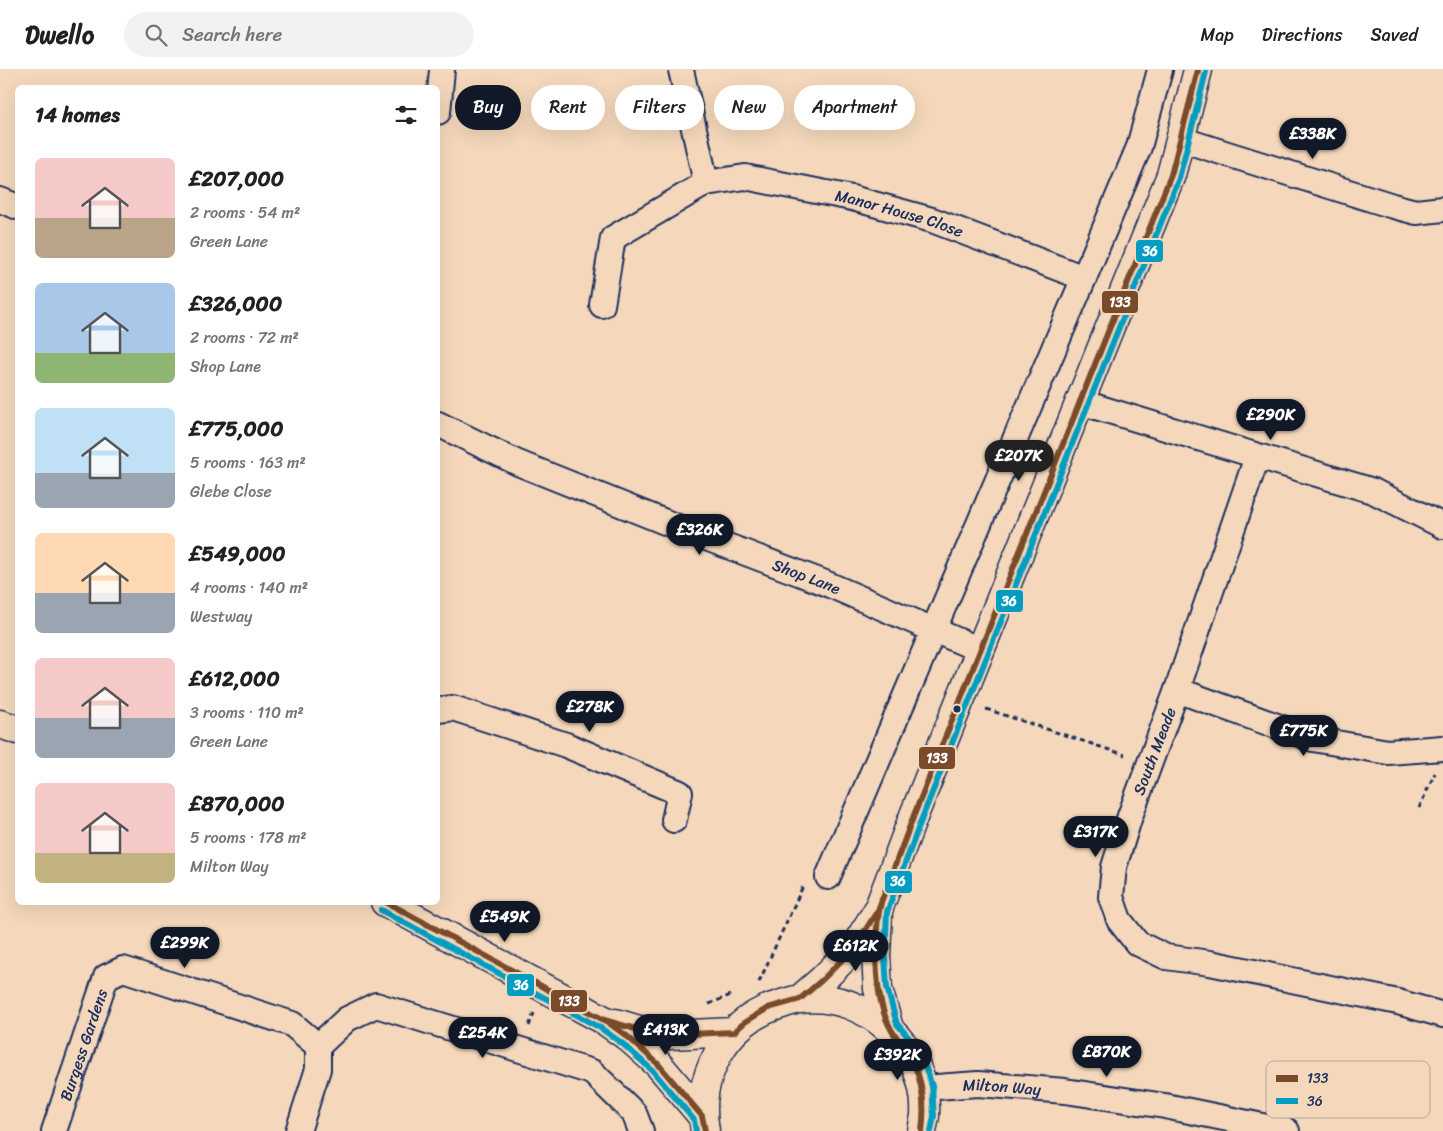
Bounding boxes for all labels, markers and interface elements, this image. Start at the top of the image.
search box [124,12,474,57]
text: Dwello [25,14,94,56]
text: Search here [182,18,282,51]
text: Map [1201,19,1234,51]
text: Directions [1262,19,1343,51]
text: Saved [1371,19,1418,51]
icon: search [142,21,170,49]
chip: Buy [455,85,521,130]
chip: Rent [531,85,605,130]
chip: Filters [615,85,704,130]
chip: New [714,85,784,130]
chip: Apartment [794,85,915,130]
text: 14 homes [35,96,120,134]
icon: filters [392,101,420,129]
pin: £338K [1278,118,1348,160]
text: £338K [1290,119,1336,148]
text: £207,000 [190,160,284,198]
icon: home [75,178,135,238]
street label: Manor House Close [832,181,968,246]
text: 2 rooms · 54 m² [190,198,300,227]
text: Green Lane [190,227,268,256]
line badge: 36 [1135,239,1164,263]
text: 36 [1141,239,1158,264]
text: £326,000 [190,285,282,323]
line badge: 133 [1101,290,1139,314]
text: 133 [1109,290,1131,315]
icon: home [75,303,135,363]
text: 2 rooms · 72 m² [190,323,299,352]
text: Shop Lane [190,352,261,381]
pin: £290K [1236,398,1306,441]
text: £290K [1247,400,1295,429]
text: £775,000 [190,410,283,448]
icon: home [75,428,135,488]
pin: £207K [984,440,1054,482]
text: £207K [996,441,1042,470]
text: 5 rooms · 163 m² [190,448,306,477]
text: Glebe Close [190,477,272,506]
pin: £326K [665,514,735,556]
text: £326K [677,515,723,544]
text: £549,000 [190,535,285,573]
street label: Shop Lane [768,550,845,603]
icon: home [75,553,135,613]
text: 4 rooms · 140 m² [190,573,308,602]
line badge: 36 [995,589,1024,613]
text: 36 [1000,589,1017,614]
text: Westway [190,602,252,631]
text: £612,000 [190,660,280,698]
icon: home [75,678,135,738]
pin: £278K [555,690,625,733]
text: £278K [567,692,613,721]
text: 3 rooms · 110 m² [190,698,304,727]
street label: South Meade [1124,703,1185,799]
unlabelled marker [952,704,962,714]
pin: £775K [1269,714,1339,757]
text: £775K [1281,716,1327,745]
text: Green Lane [190,727,268,756]
line badge: 133 [918,746,956,770]
text: 133 [926,746,948,771]
text: £870,000 [190,785,285,823]
icon: home [75,803,135,863]
pin: £317K [1061,816,1131,858]
text: £317K [1075,817,1118,846]
text: 5 rooms · 178 m² [190,823,307,852]
text: Milton Way [190,852,269,881]
text: 36 [889,869,906,894]
line badge: 36 [884,870,913,894]
pin: £549K [470,900,540,943]
text: £549K [481,902,529,931]
pin: £299K [150,926,220,969]
text: £299K [161,928,209,957]
pin: £612K [821,930,891,972]
text: £612K [834,931,878,960]
line badge: 36 [506,973,535,997]
text: 36 [512,973,529,998]
street label: Burgess Gardens [51,984,116,1105]
line badge: 133 [550,989,588,1013]
text: 133 [558,989,580,1014]
pin: £413K [631,1014,701,1056]
text: £413K [644,1015,688,1044]
pin: £254K [448,1016,518,1059]
text: £254K [459,1018,507,1047]
pin: £870K [1072,1036,1142,1078]
text: £870K [1083,1037,1131,1066]
pin: £392K [863,1038,933,1081]
text: £392K [875,1040,921,1069]
legend [1266,1061,1430,1118]
text: 133 [1307,1066,1329,1091]
street label: Milton Way [961,1070,1043,1104]
text: 36 [1307,1089,1323,1114]

